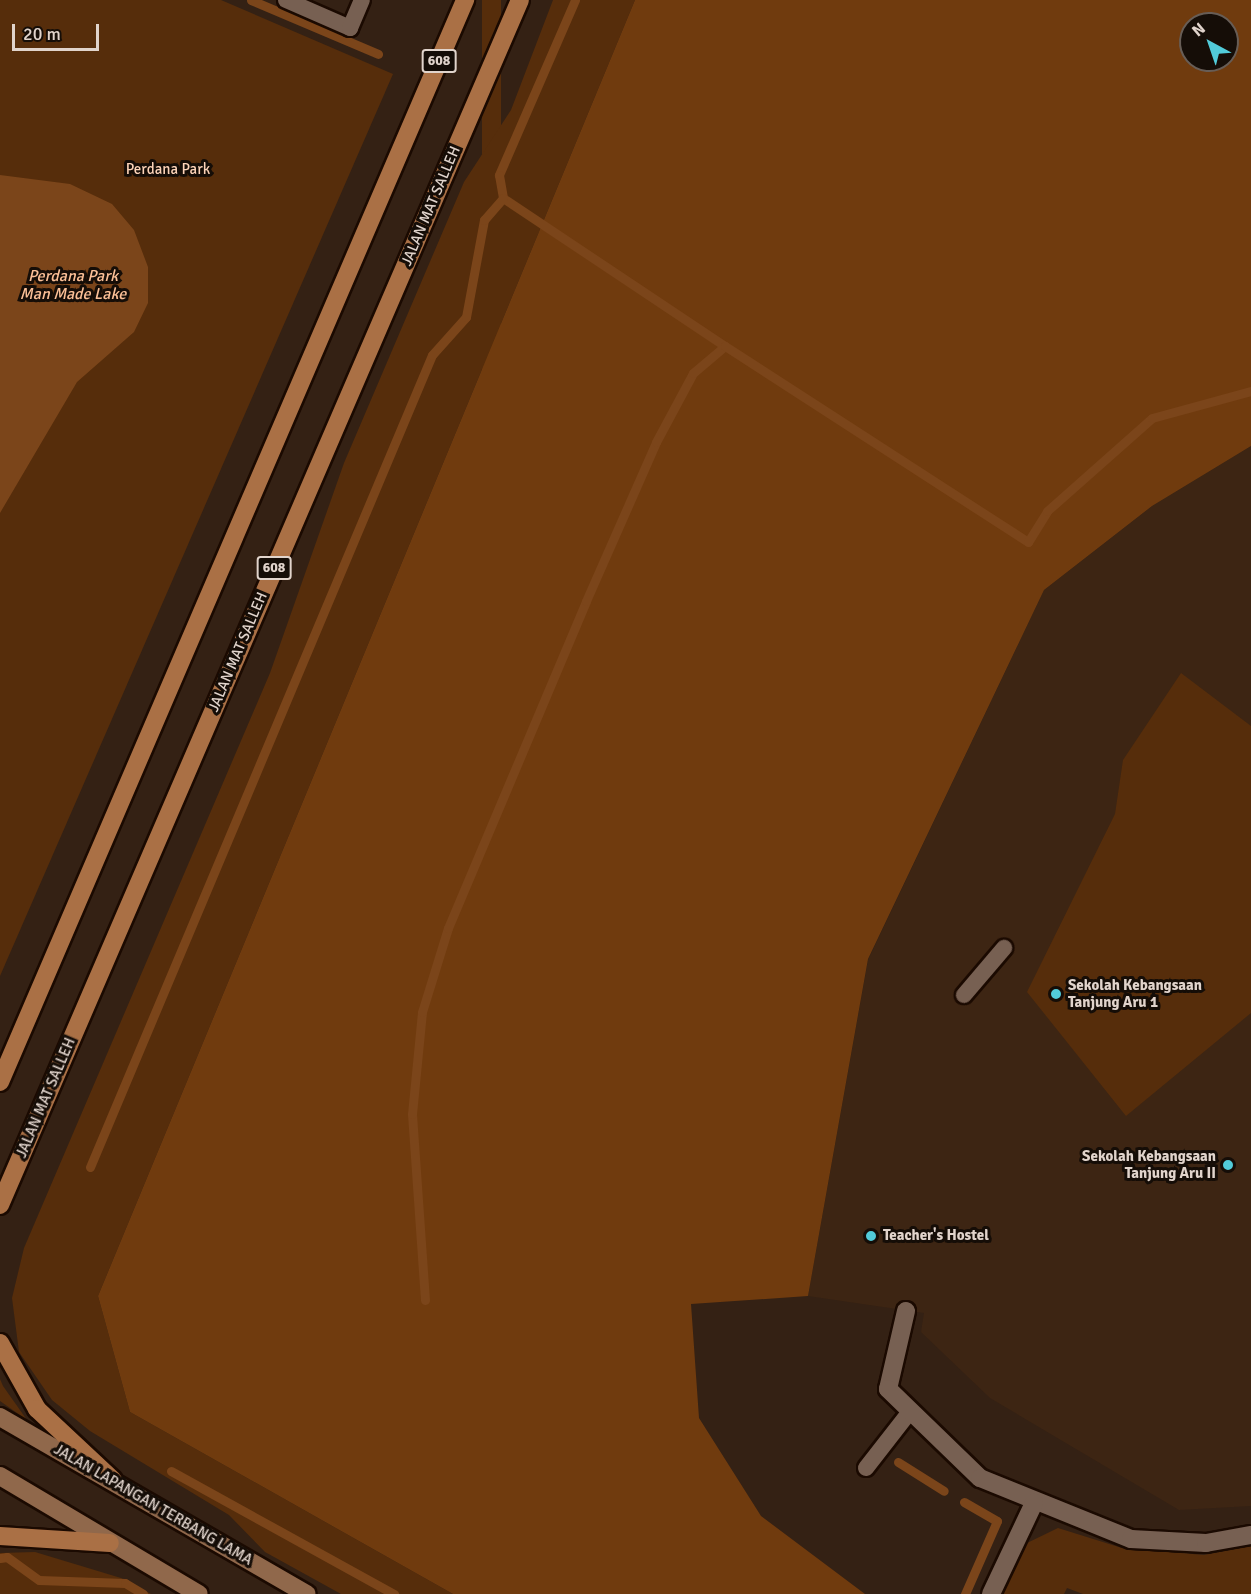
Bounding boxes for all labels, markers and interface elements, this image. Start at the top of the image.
scale bar [15,12,102,50]
north arrow [1179,12,1239,72]
text: N [1188,19,1209,41]
text: 20 m [23,23,61,45]
road number: 608 [421,50,457,72]
street label: JALAN MAT SALLEH [398,143,464,269]
park label: Perdana Park [126,161,210,179]
water label: Perdana Park Man Made Lake [20,266,126,304]
road number: 608 [256,557,292,579]
street label: JALAN MAT SALLEH [205,589,271,715]
place label: Sekolah Kebangsaan Tanjung Aru 1 [1068,976,1202,1011]
marker: Sekolah Kebangsaan Tanjung Aru 1 [1049,987,1063,1001]
street label: JALAN MAT SALLEH [13,1035,79,1161]
place label: Sekolah Kebangsaan Tanjung Aru II [1082,1147,1216,1182]
marker: Sekolah Kebangsaan Tanjung Aru II [1221,1158,1235,1172]
place label: Teacher's Hostel [883,1227,989,1245]
marker: Teacher's Hostel [864,1229,878,1243]
street label: JALAN LAPANGAN TERBANG LAMA [50,1441,256,1569]

